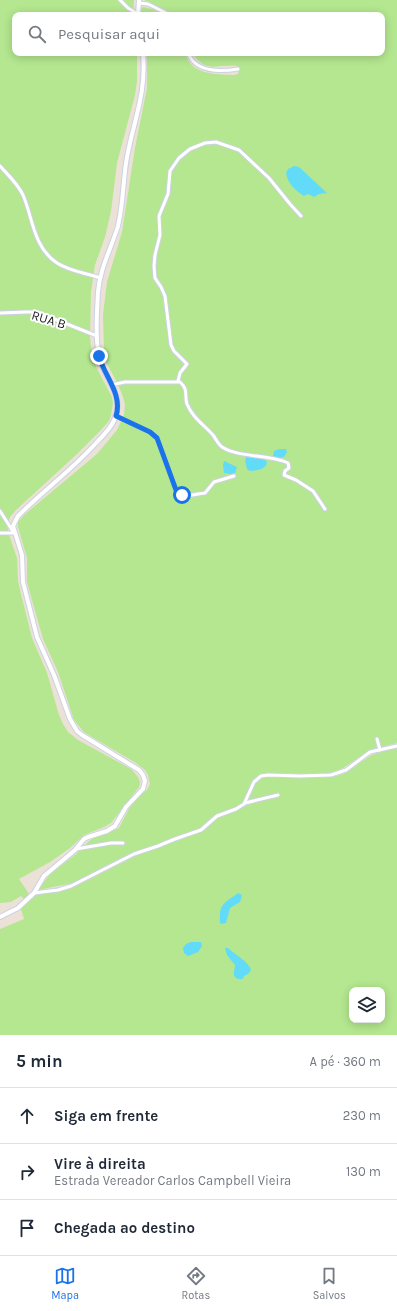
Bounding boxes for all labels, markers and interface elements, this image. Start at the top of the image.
search box [12,12,385,56]
icon: search [26,23,48,45]
text: Pesquisar aqui [58,25,160,43]
street label: RUA B [30,307,68,332]
route end [90,347,108,365]
route start [173,486,191,504]
map controls [349,987,385,1023]
button: layers [349,987,385,1023]
text: 5 min [16,1051,63,1071]
text: A pé · 360 m [310,1054,381,1069]
icon: ahead [16,1105,38,1127]
text: Siga em frente [54,1107,158,1125]
text: 230 m [343,1108,381,1123]
text: Vire à direita [54,1155,146,1173]
icon: right [16,1161,38,1183]
text: 130 m [346,1164,381,1179]
text: Estrada Vereador Carlos Campbell Vieira [54,1173,291,1188]
icon: arrive [16,1217,38,1239]
text: Chegada ao destino [54,1219,195,1237]
tab: Mapa [51,1265,79,1302]
tab: Rotas [181,1265,210,1302]
tab: Salvos [313,1265,346,1302]

